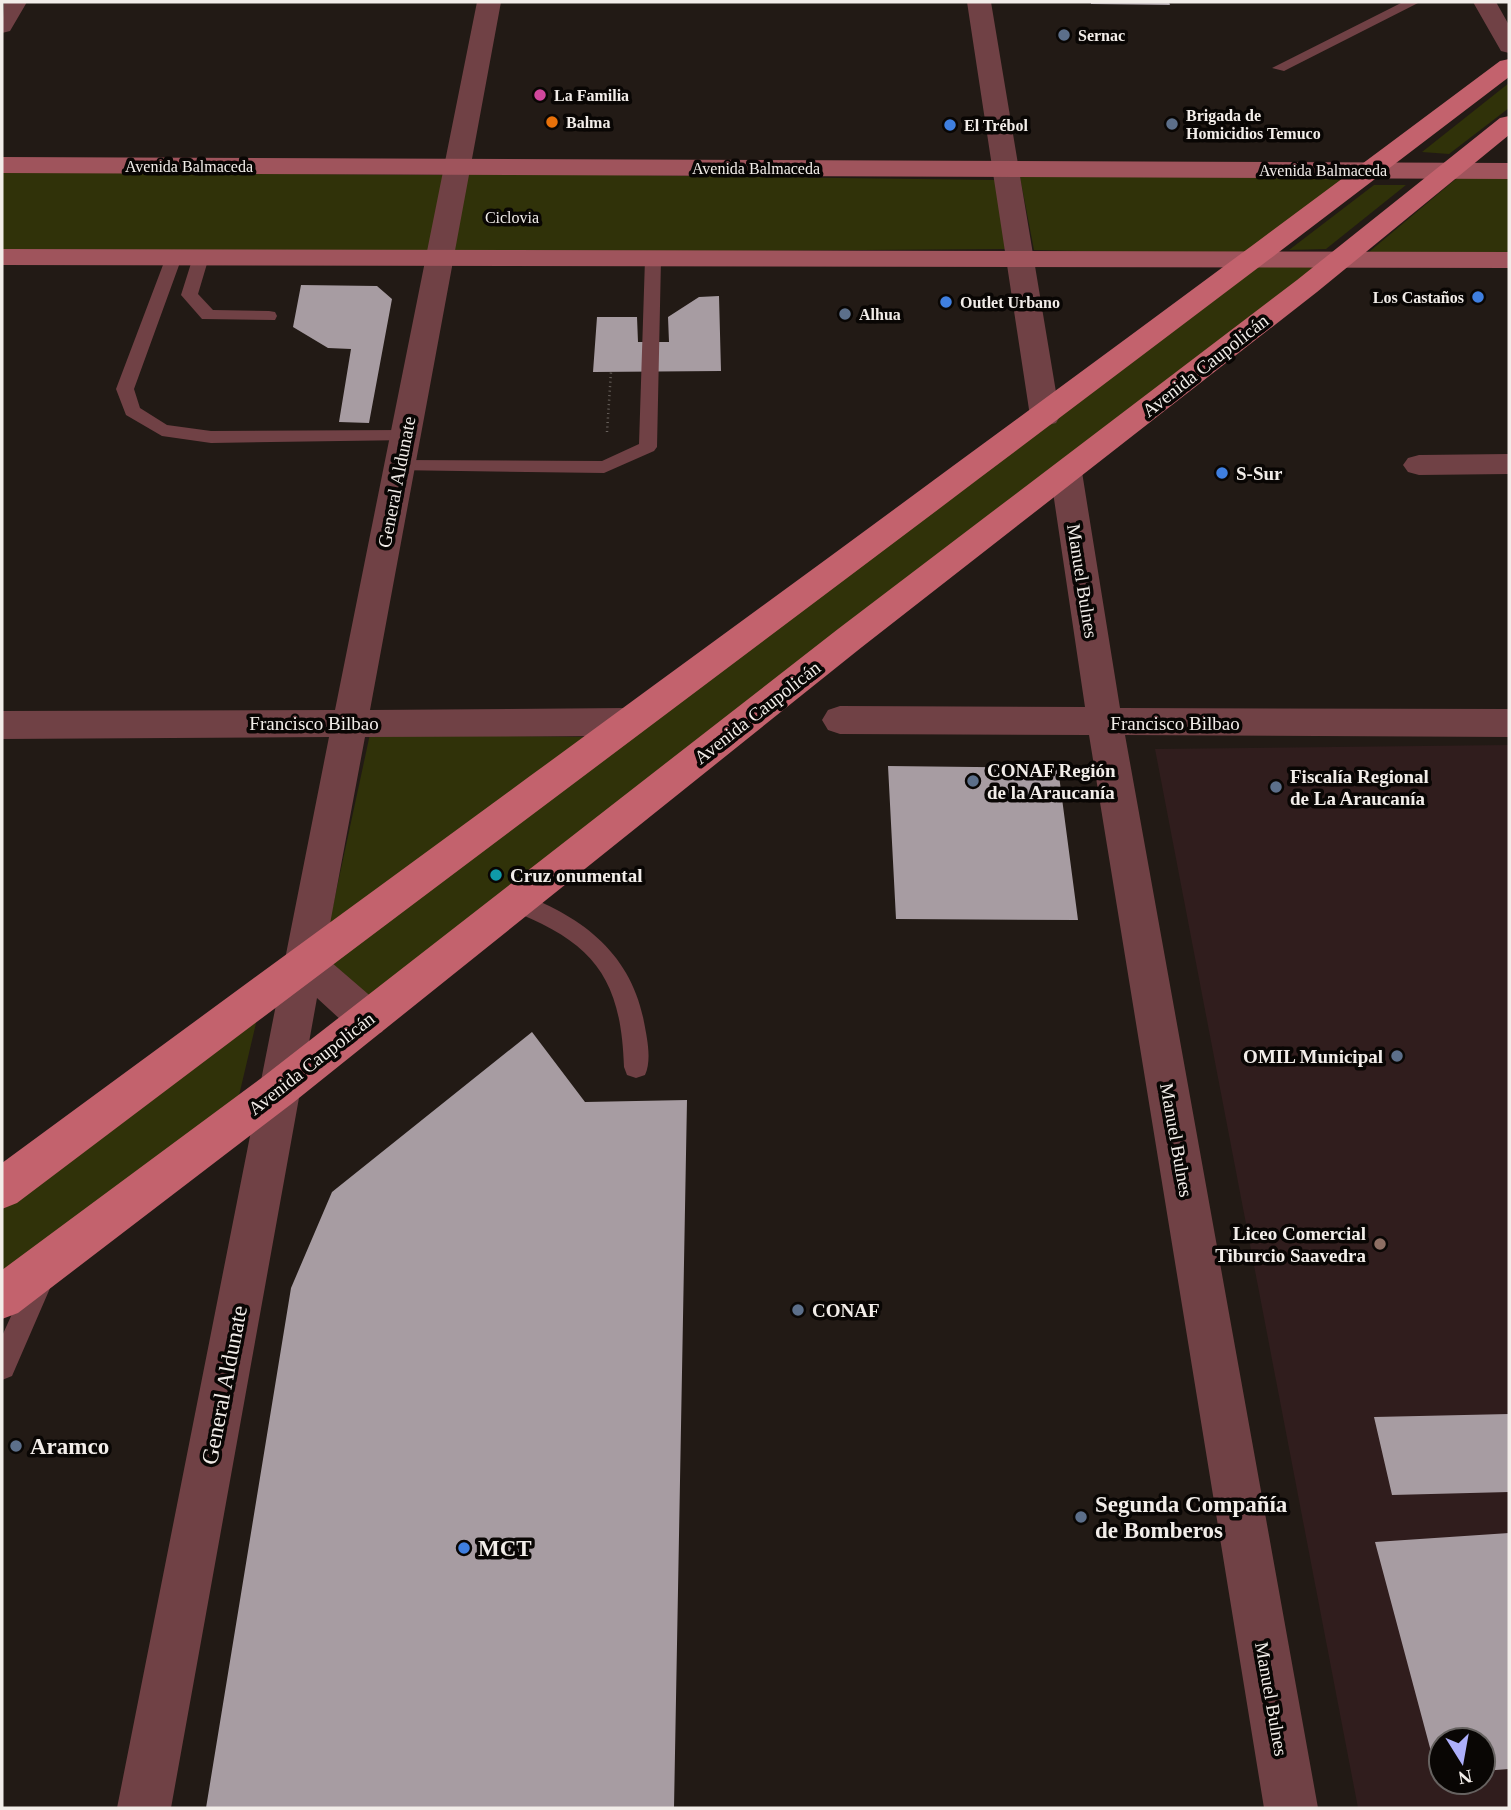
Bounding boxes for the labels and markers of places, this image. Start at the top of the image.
marker: Sernac [1056,27,1072,43]
place label: Sernac [1078,27,1125,44]
marker: La Familia [532,87,548,103]
place label: La Familia [554,87,629,104]
place label: Brigada de Homicidios Temuco [1186,107,1321,142]
marker: Balma [544,114,560,130]
place label: Balma [566,114,610,131]
marker: Brigada de Homicidios Temuco [1164,116,1180,132]
marker: El Trébol [942,117,958,133]
place label: El Trébol [964,117,1028,134]
place label: Los Castaños [1373,289,1464,306]
marker: Los Castaños [1470,289,1486,305]
marker: Outlet Urbano [938,294,954,310]
place label: Outlet Urbano [960,294,1060,311]
marker: Alhua [837,306,853,322]
place label: Alhua [859,306,901,323]
place label: S-Sur [1236,463,1283,484]
marker: S-Sur [1214,465,1230,481]
place label: CONAF Región de la Araucanía [987,760,1116,803]
place label: Fiscalía Regional de La Araucanía [1290,766,1429,809]
marker: CONAF Región de la Araucanía [965,773,981,789]
marker: Fiscalía Regional de La Araucanía [1268,779,1284,795]
place label: Cruz onumental [510,865,642,886]
marker: Cruz onumental [488,867,504,883]
place label: OMIL Municipal [1243,1046,1383,1067]
marker: OMIL Municipal [1389,1048,1405,1064]
place label: Liceo Comercial Tiburcio Saavedra [1215,1223,1366,1266]
marker: Liceo Comercial Tiburcio Saavedra [1372,1236,1388,1252]
place label: CONAF [812,1300,880,1321]
marker: CONAF [790,1302,806,1318]
place label: Aramco [30,1434,109,1459]
marker: Aramco [8,1438,24,1454]
place label: Segunda Compañía de Bomberos [1095,1492,1288,1543]
marker: Segunda Compañía de Bomberos [1073,1509,1089,1525]
place label: MCT [478,1536,532,1561]
marker: MCT [456,1540,472,1556]

